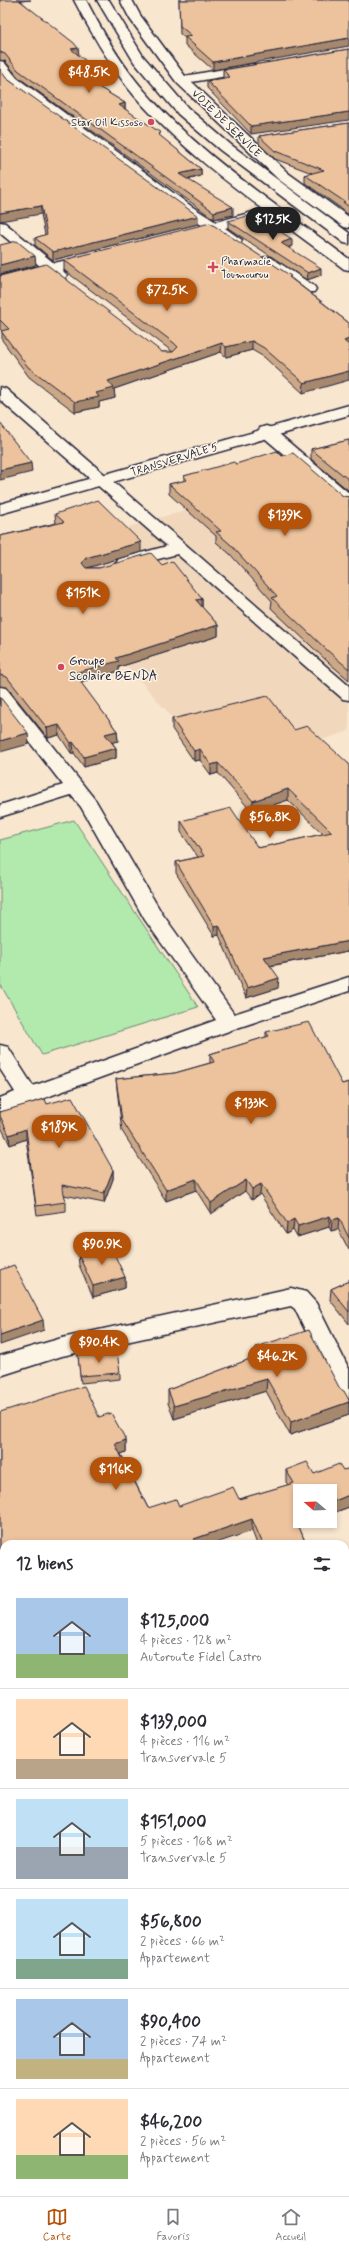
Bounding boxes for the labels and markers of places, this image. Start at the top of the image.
pin: $48.5K [56,60,122,94]
place label: Star Oil Kissoso [71,116,143,130]
marker: Star Oil Kissoso [146,117,156,127]
pin: $125K [245,207,301,241]
place label: Pharmacie Toumourou [221,255,272,282]
marker: Pharmacie Toumourou [208,262,218,272]
pin: $72.5K [134,278,200,312]
pin: $139K [257,503,313,537]
pin: $151K [55,581,111,615]
place label: Groupe Scolaire BENDA [69,653,158,685]
marker: Groupe Scolaire BENDA [56,662,66,672]
pin: $56.8K [237,805,303,839]
pin: $133K [223,1091,279,1125]
pin: $189K [31,1115,87,1149]
pin: $90.9K [69,1232,135,1266]
pin: $90.4K [66,1330,132,1364]
pin: $46.2K [244,1344,310,1378]
pin: $116K [88,1457,144,1491]

